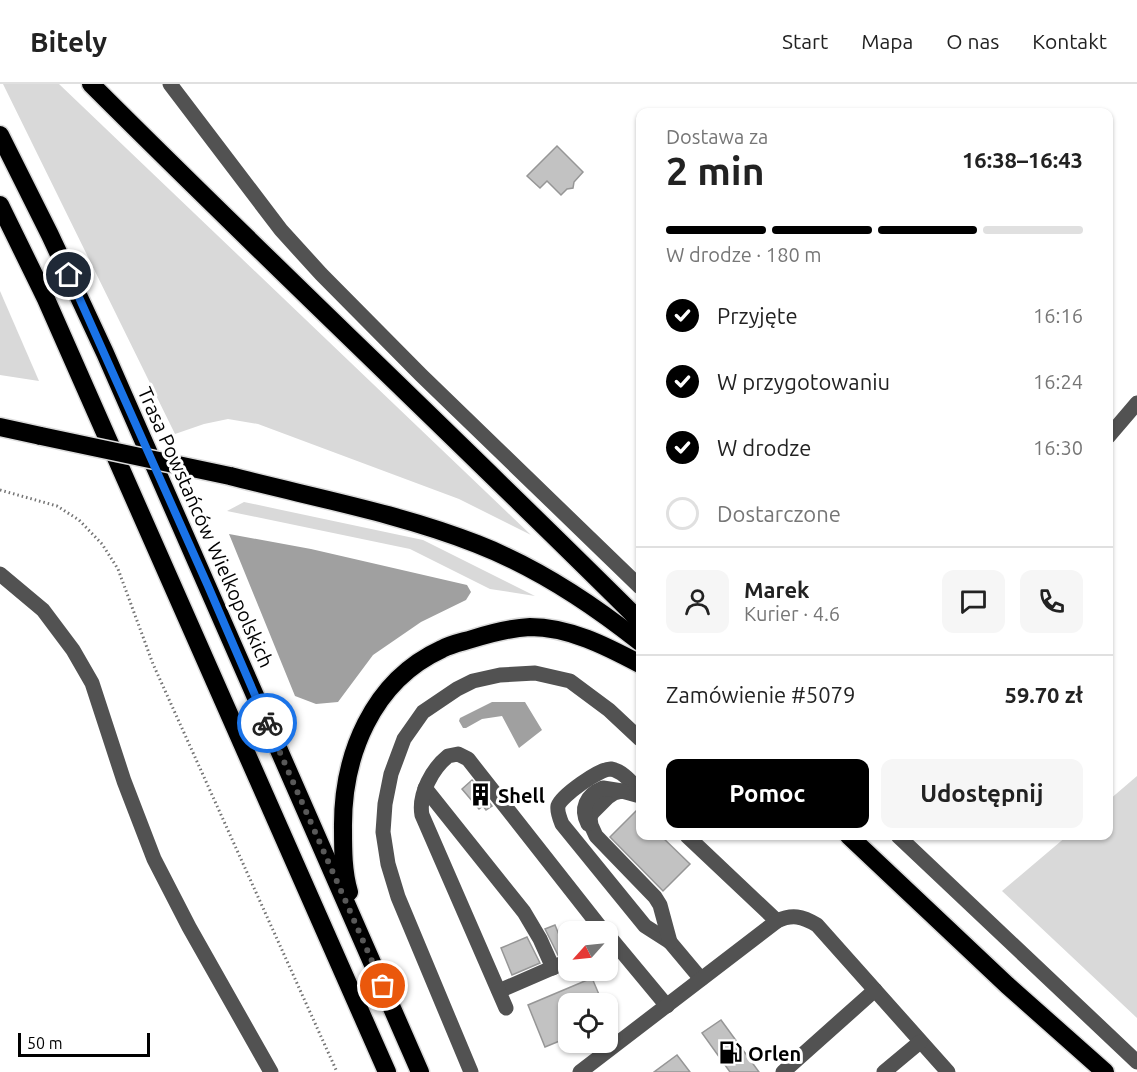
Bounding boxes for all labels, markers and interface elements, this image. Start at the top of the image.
text: Bitely [30,26,107,57]
text: Start [782,29,828,53]
text: Mapa [861,29,913,53]
text: O nas [946,29,999,53]
text: Kontakt [1032,29,1107,53]
text: Dostawa za [666,125,768,148]
text: 16:38–16:43 [962,147,1083,172]
text: 2 min [666,149,765,192]
text: W drodze · 180 m [666,243,822,266]
pin [43,249,94,300]
icon: home [52,258,85,291]
icon: check [666,299,699,332]
text: Przyjęte [717,303,798,328]
text: 16:16 [1033,304,1083,327]
icon: check [666,365,699,398]
text: W przygotowaniu [717,369,890,394]
text: 16:24 [1033,370,1083,393]
street label: Trasa Powstańców Wielkopolskich [134,383,278,671]
icon: check [666,431,699,464]
text: W drodze [717,435,811,460]
text: 16:30 [1033,436,1083,459]
text: Dostarczone [717,501,841,526]
button: person [666,570,729,633]
button: chat [942,570,1005,633]
button: phone [1020,570,1083,633]
text: Marek [744,577,809,602]
text: Kurier · 4.6 [744,602,840,625]
text: Zamówienie #5079 [666,682,855,707]
text: 59.70 zł [1004,682,1083,707]
courier [237,693,297,753]
icon: bike [251,707,284,740]
button: Pomoc [666,759,869,828]
button: Udostępnij [881,759,1083,828]
building icon: Shell [467,782,493,808]
place label: Shell [498,784,545,807]
north arrow [558,921,618,981]
map controls [558,921,618,1053]
pin [357,960,408,1011]
icon: bag [366,969,399,1002]
button: locate [558,993,618,1053]
scale bar [18,1030,150,1058]
text: 50 m [27,1034,63,1052]
fuel station icon: Orlen [717,1040,743,1066]
place label: Orlen [748,1042,801,1065]

